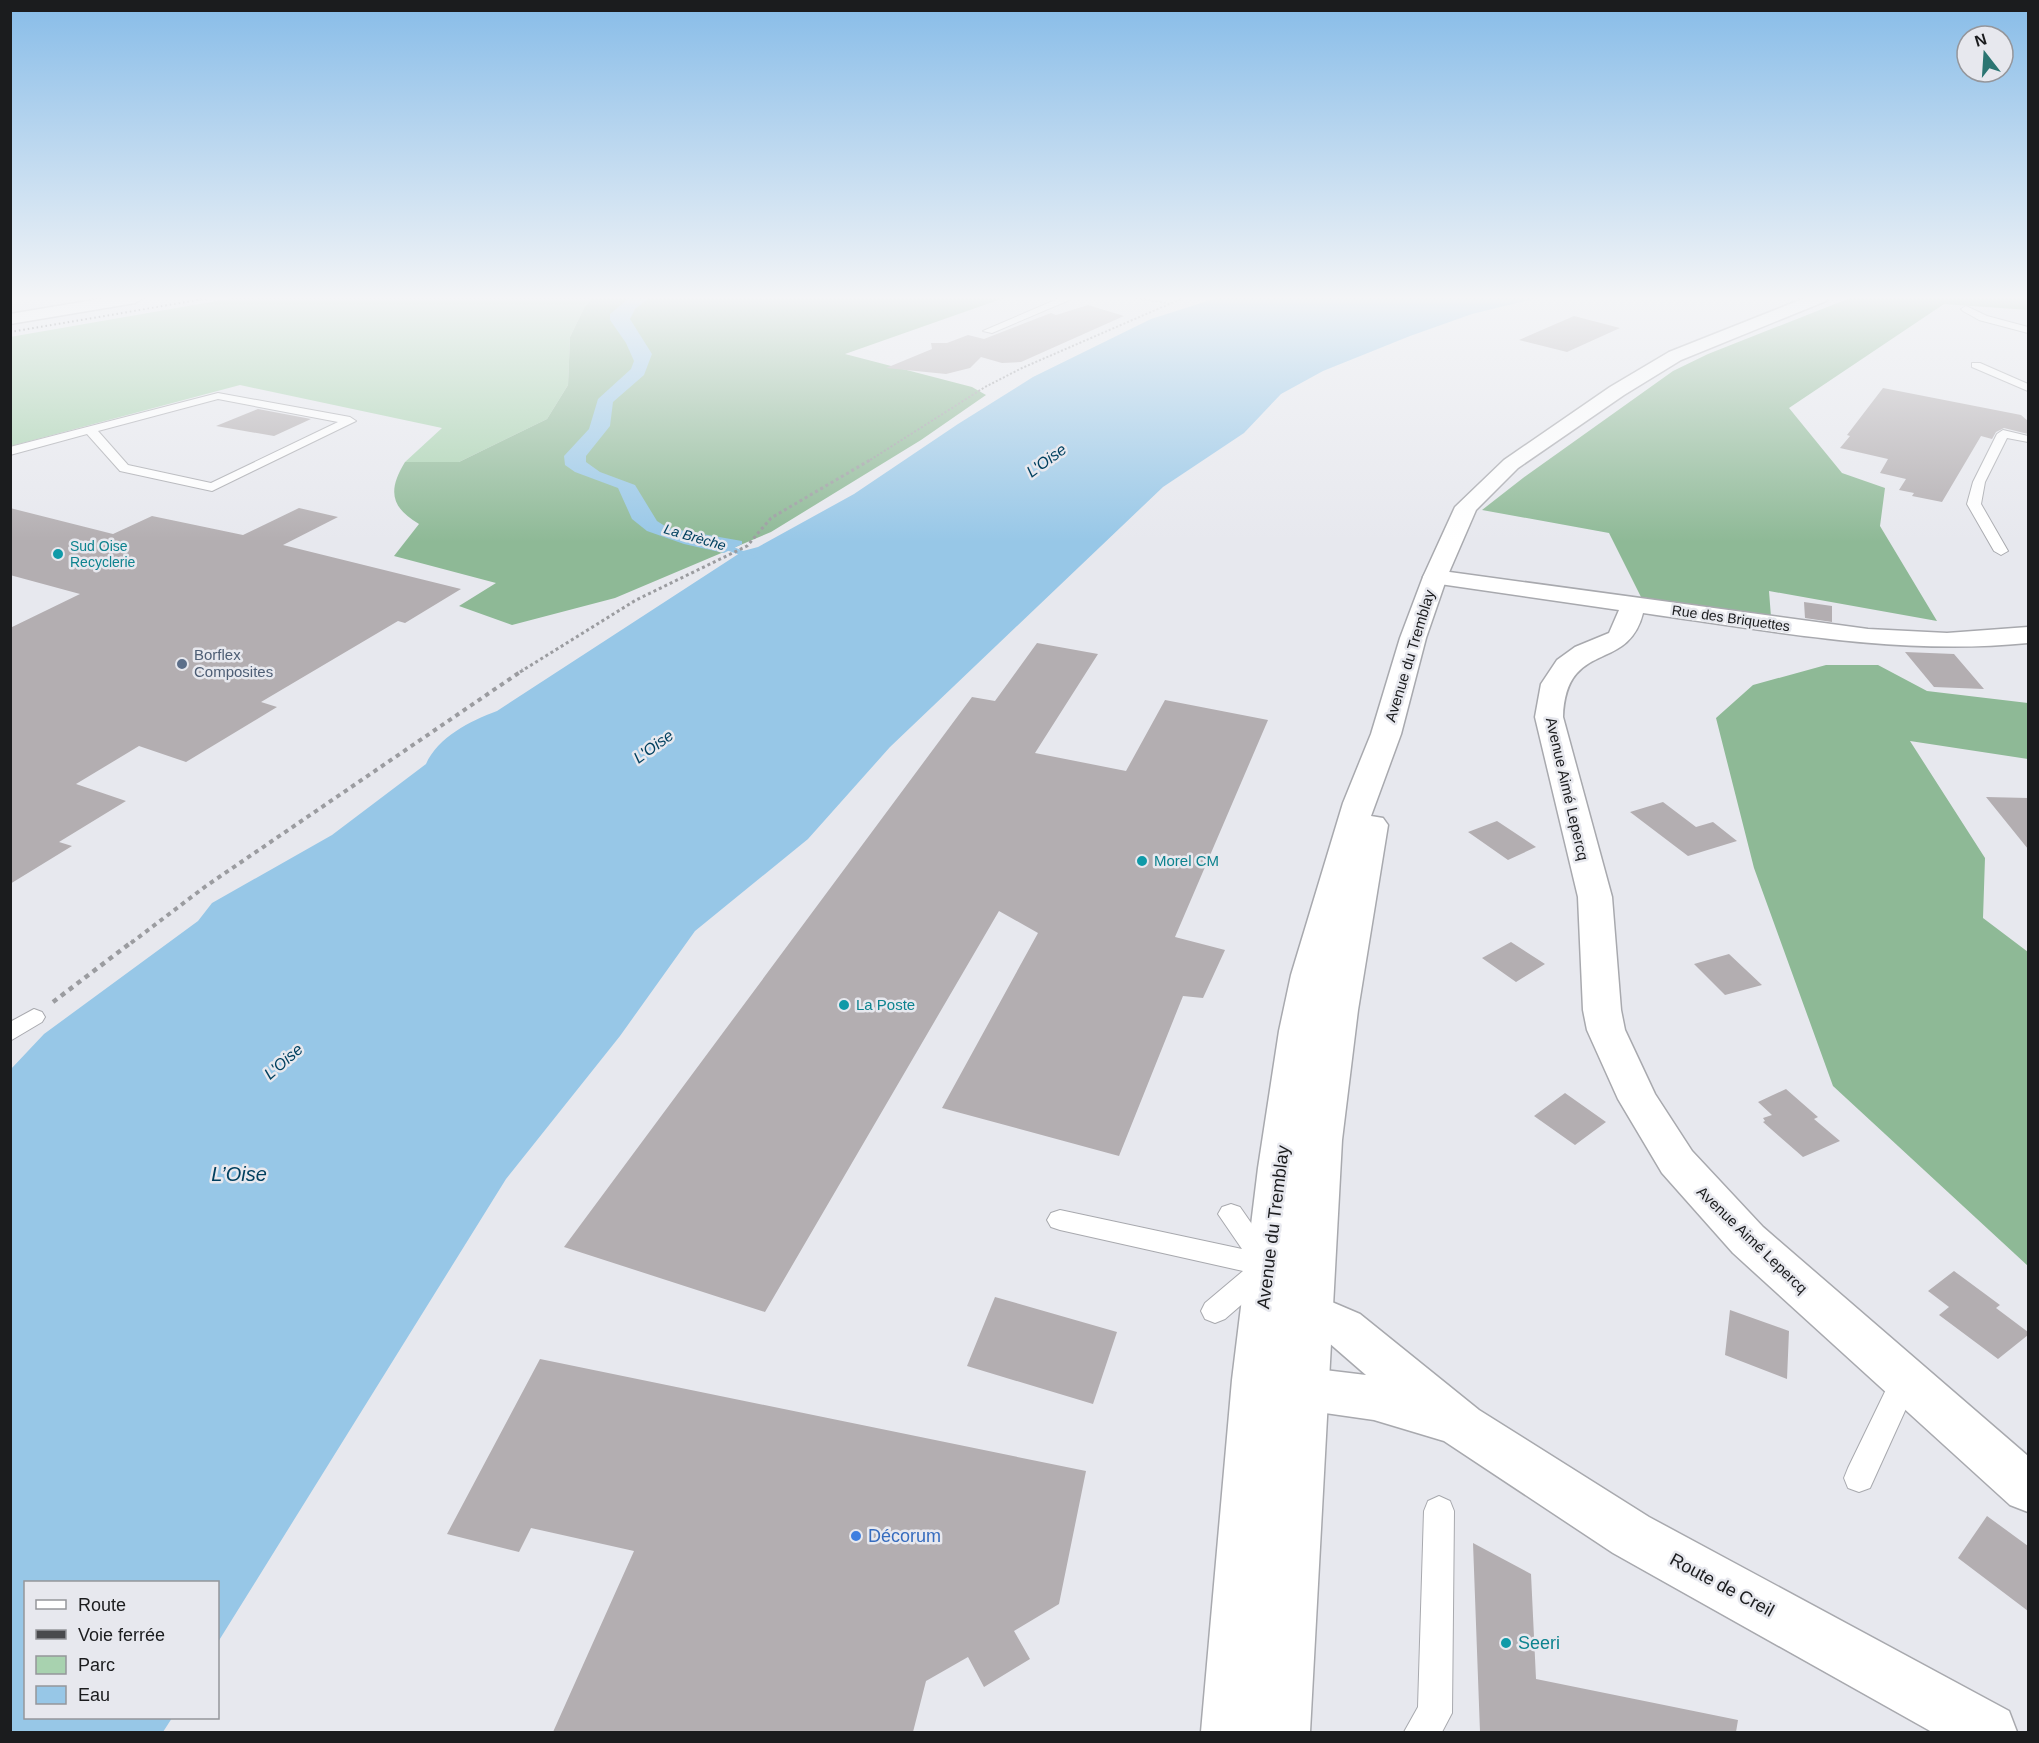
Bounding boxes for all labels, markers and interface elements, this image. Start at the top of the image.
north arrow [1955,24,2015,84]
text: N [1973,30,1989,50]
water label: L'Oise [1023,440,1070,480]
water label: La Brèche [662,521,728,554]
place label: Sud Oise Recyclerie [70,538,136,570]
marker: Sud Oise Recyclerie [51,547,65,561]
street label: Avenue du Tremblay [1381,587,1438,724]
street label: Rue des Briquettes [1671,602,1791,634]
place label: Borflex Composites [194,646,273,680]
marker: Borflex Composites [175,657,189,671]
street label: Avenue Aimé Lepercq [1543,716,1592,862]
water label: L'Oise [630,726,677,766]
place label: Morel CM [1154,852,1219,869]
marker: Morel CM [1135,854,1149,868]
place label: La Poste [856,996,915,1013]
marker: La Poste [837,998,851,1012]
water label: L'Oise [261,1040,306,1083]
street label: Avenue du Tremblay [1253,1144,1293,1310]
water label: L’Oise [211,1163,267,1185]
street label: Avenue Aimé Lepercq [1694,1183,1811,1297]
place label: Décorum [868,1526,941,1546]
marker: Décorum [849,1529,863,1543]
street label: Route de Creil [1667,1549,1777,1621]
legend [24,1581,219,1719]
text: Route [78,1595,126,1615]
text: Voie ferrée [78,1625,165,1645]
place label: Seeri [1518,1633,1560,1653]
marker: Seeri [1499,1636,1513,1650]
text: Parc [78,1655,115,1675]
text: Eau [78,1685,110,1705]

